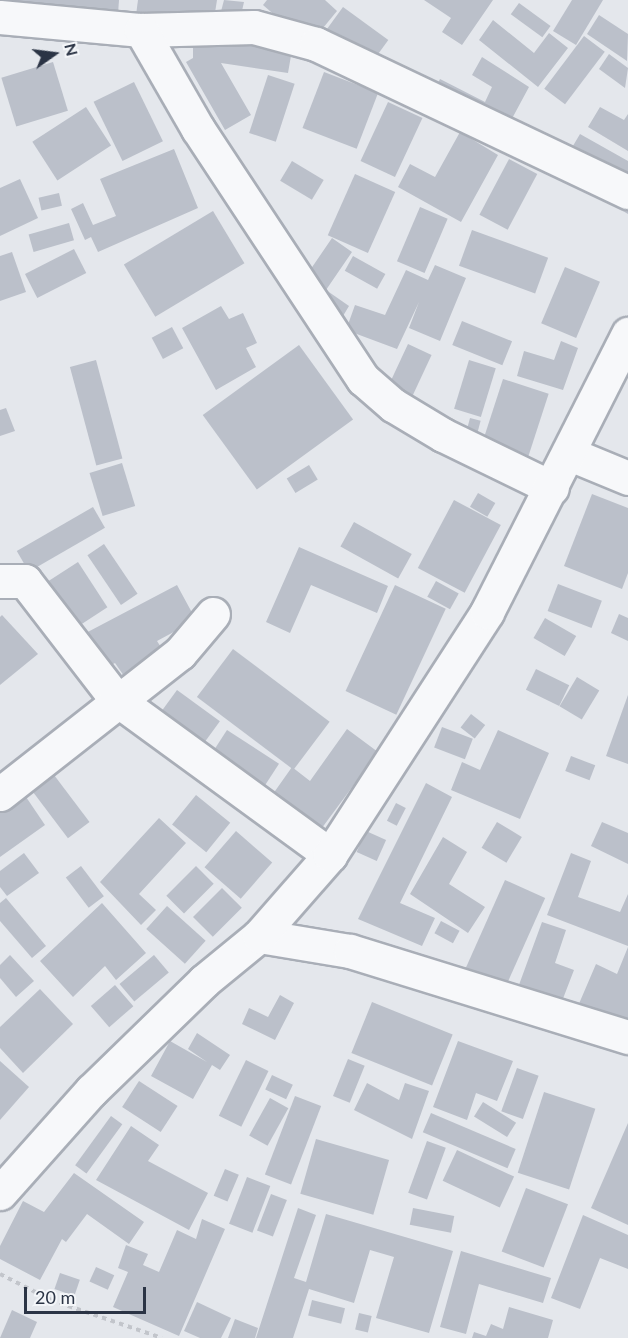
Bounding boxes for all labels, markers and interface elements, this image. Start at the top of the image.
north arrow [24,24,84,84]
text: N [61,41,83,58]
scale bar [27,1275,148,1313]
text: 20 m [35,1286,75,1308]

